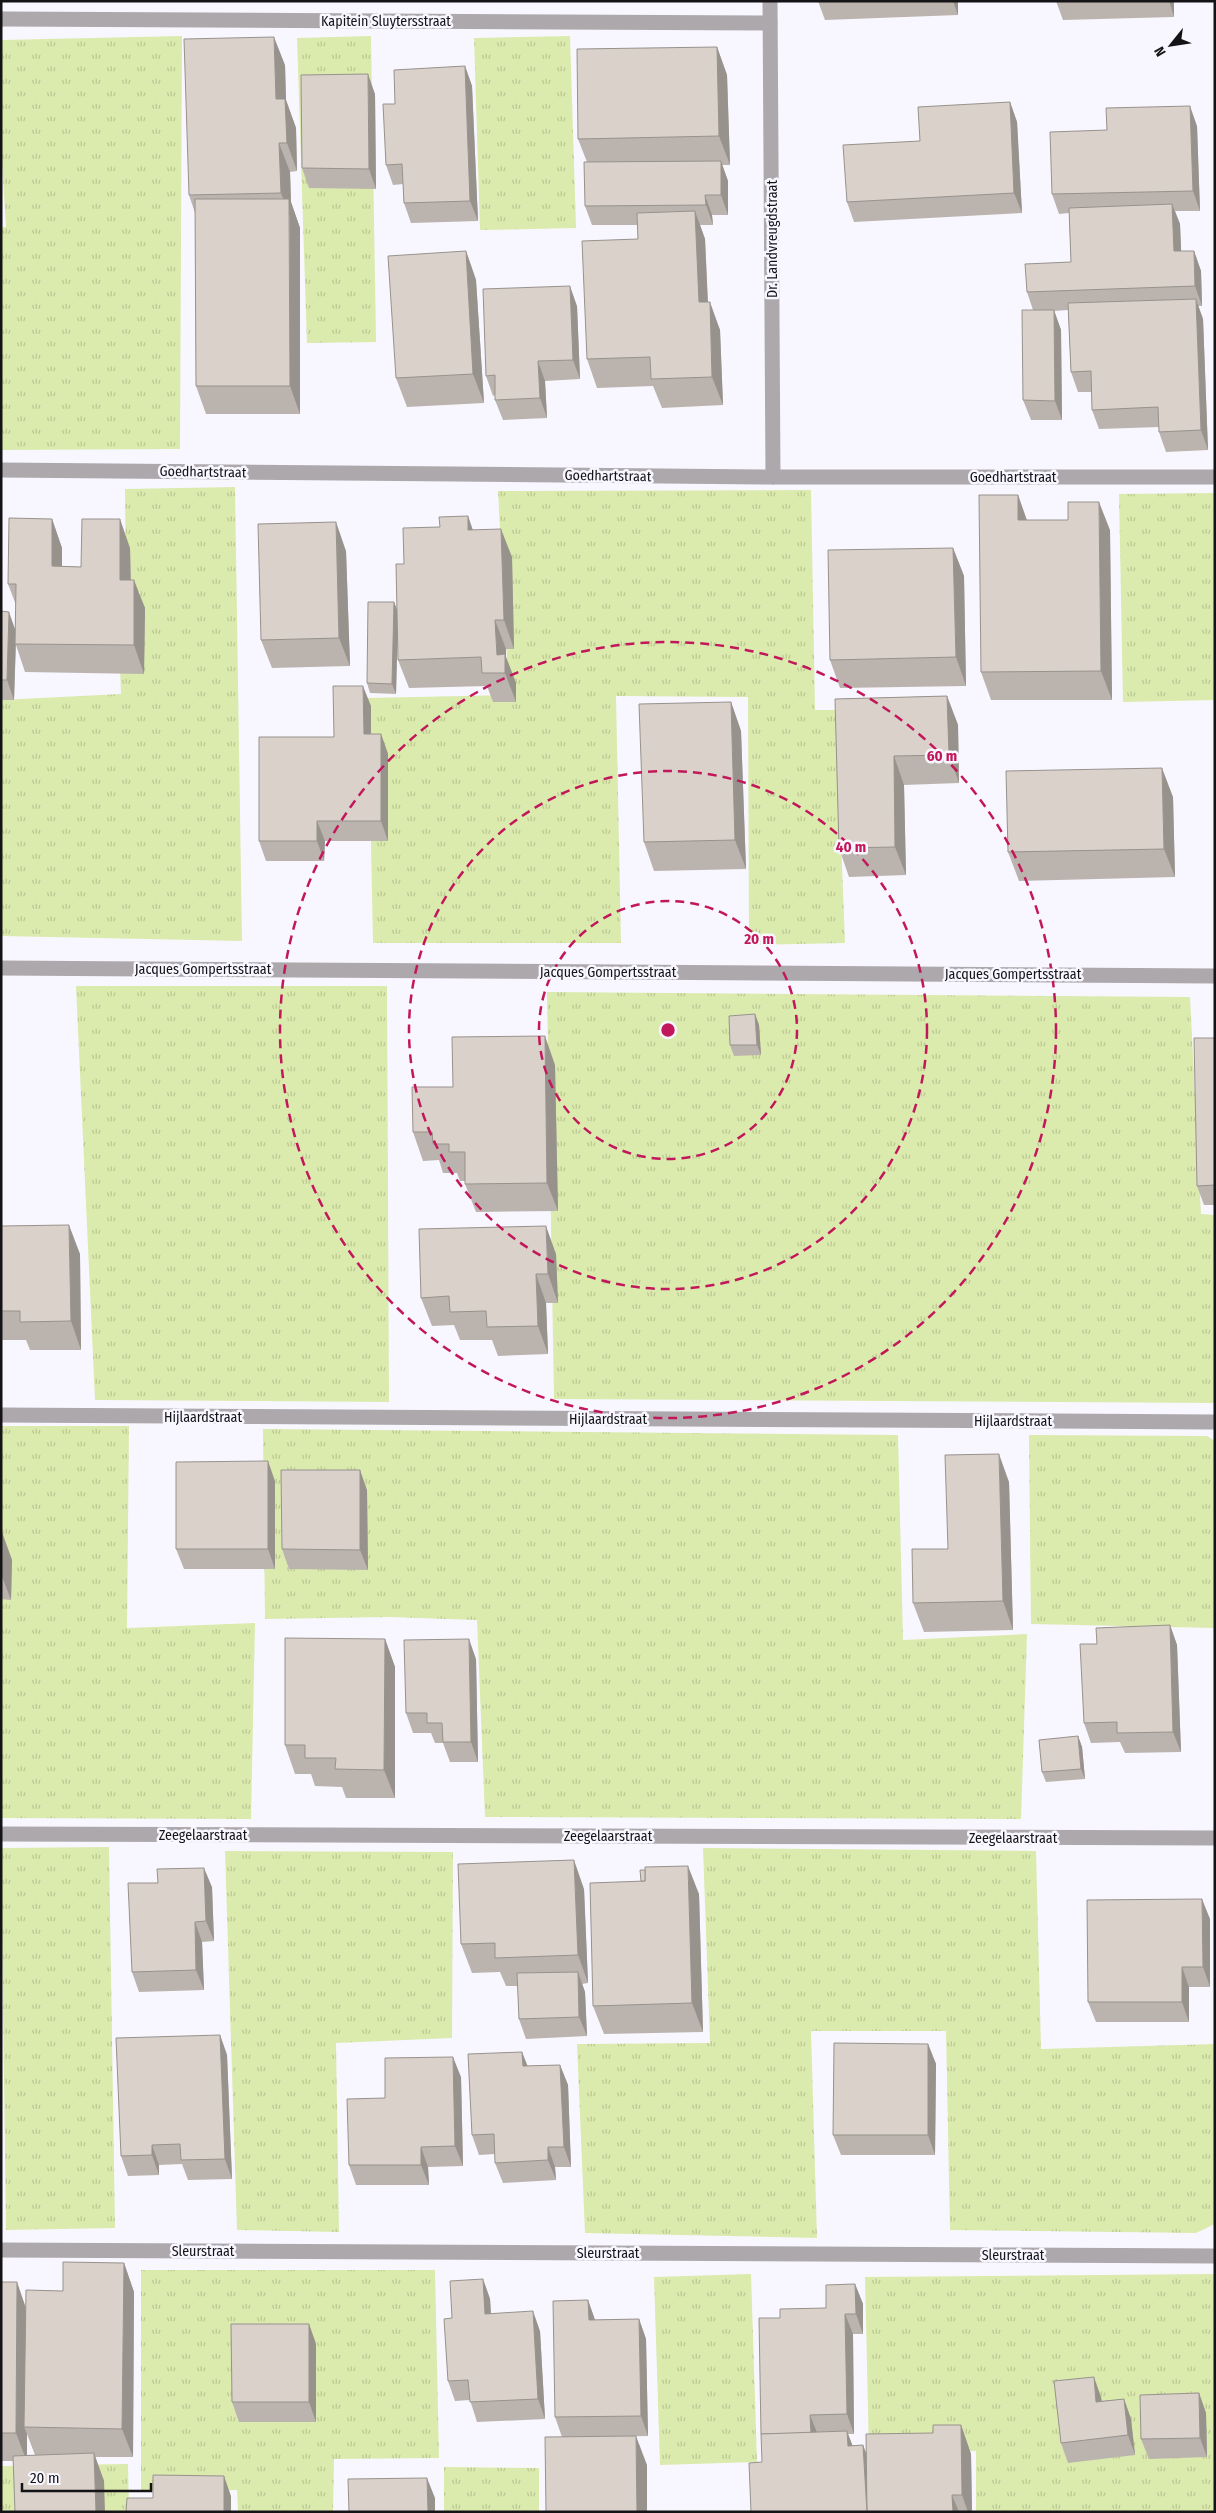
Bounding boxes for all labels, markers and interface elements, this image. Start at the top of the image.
street label: Kapitein Sluytersstraat [321,13,451,30]
north arrow [1146,20,1196,70]
text: N [1151,43,1170,59]
street label: Dr. Landvreugdstraat [764,180,781,298]
street label: Goedhartstraat [159,463,247,481]
street label: Goedhartstraat [564,467,652,485]
street label: Goedhartstraat [970,469,1057,486]
text: 60 m [927,747,957,765]
text: 40 m [836,838,866,856]
text: 20 m [743,930,774,948]
street label: Jacques Gompertsstraat [135,961,272,978]
street label: Jacques Gompertsstraat [540,964,677,981]
street label: Jacques Gompertsstraat [945,966,1082,983]
centre of rings [659,1021,677,1039]
street label: Hijlaardstraat [164,1409,242,1426]
street label: Hijlaardstraat [569,1411,647,1428]
street label: Hijlaardstraat [974,1413,1052,1430]
street label: Zeegelaarstraat [159,1827,248,1844]
street label: Zeegelaarstraat [564,1828,653,1845]
street label: Zeegelaarstraat [969,1830,1058,1847]
street label: Sleurstraat [172,2243,235,2260]
street label: Sleurstraat [577,2245,640,2262]
street label: Sleurstraat [982,2247,1045,2264]
scale bar [22,2460,151,2492]
text: 20 m [30,2469,60,2487]

